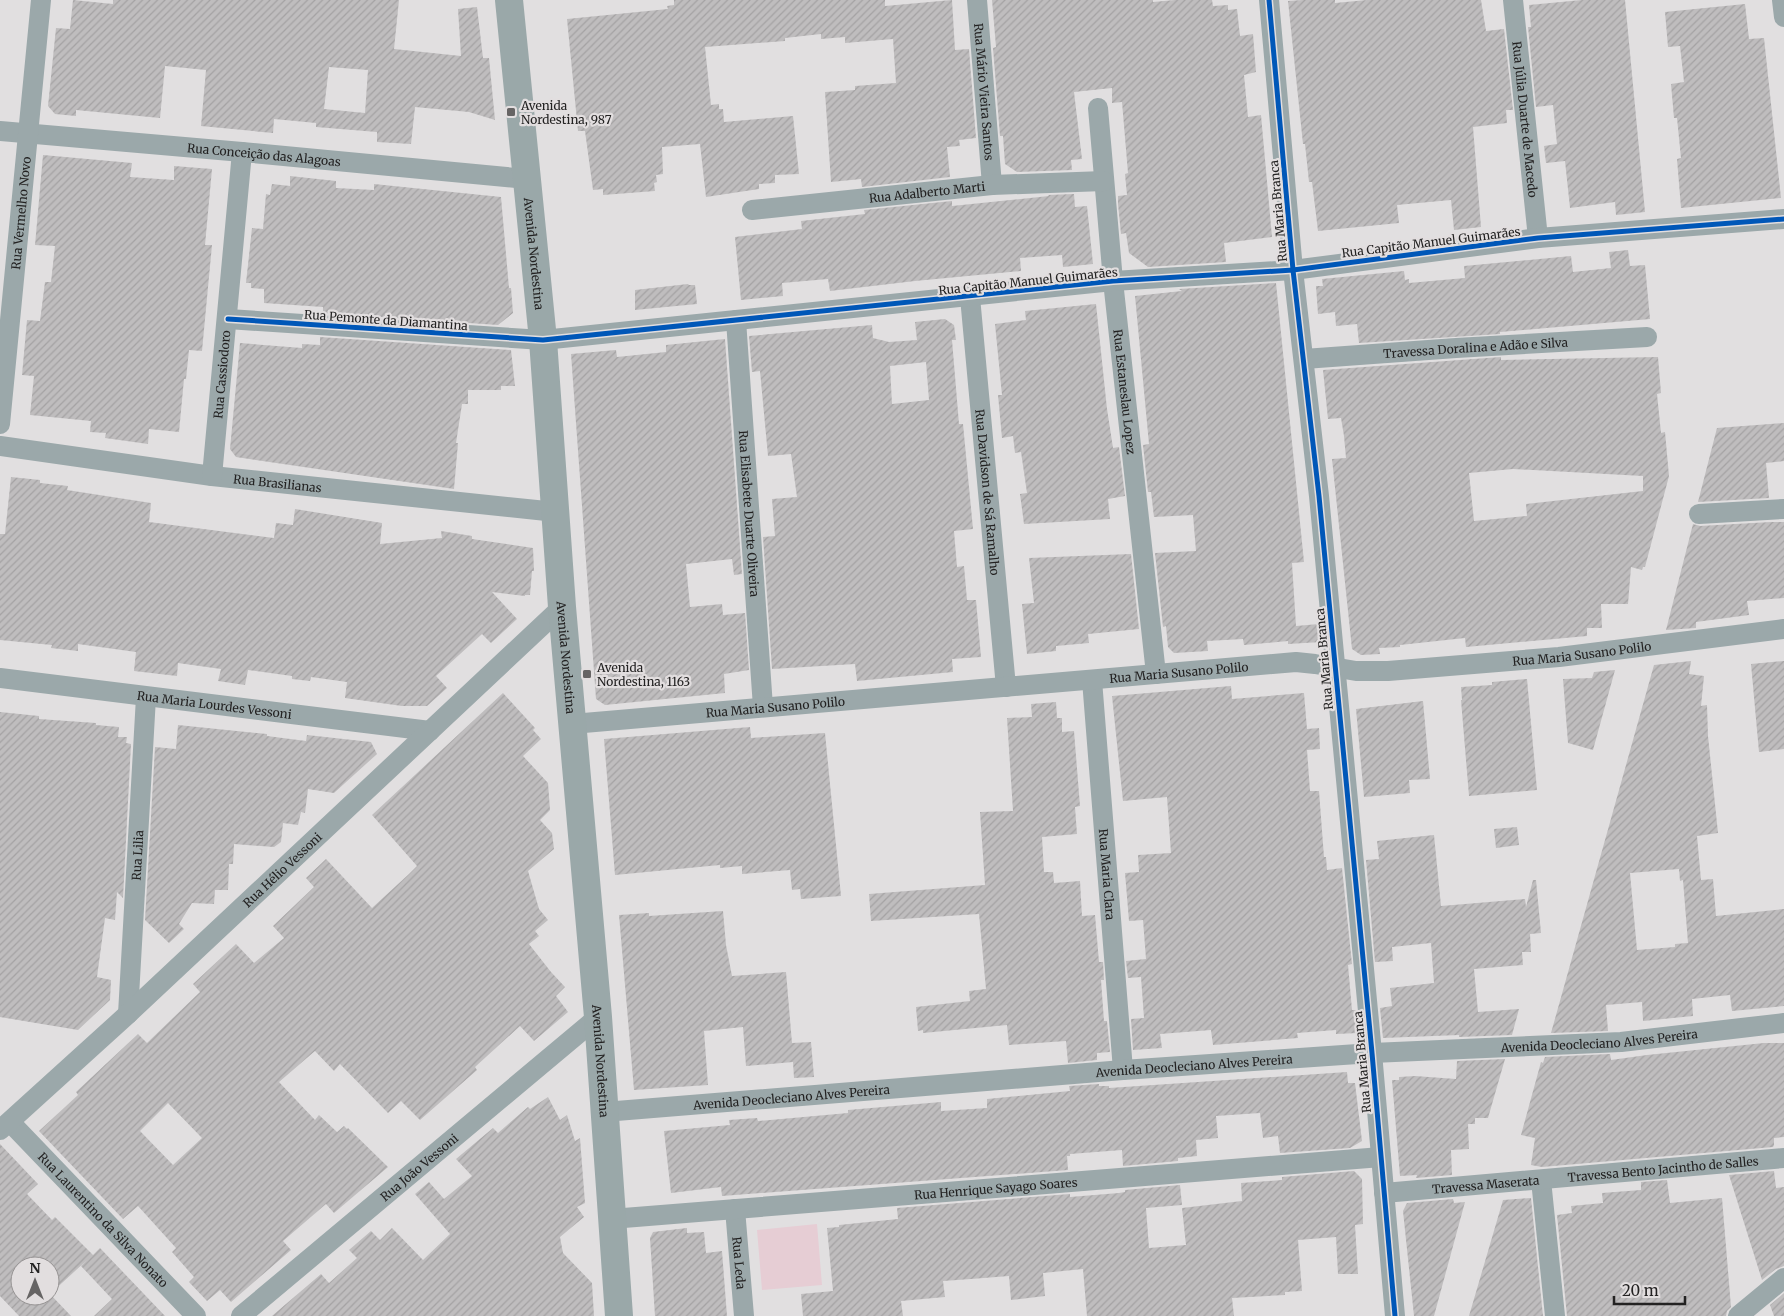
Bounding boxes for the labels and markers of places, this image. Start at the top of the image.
place label: Avenida Nordestina, 987 [520,98,612,127]
marker: Avenida Nordestina, 987 [505,106,517,118]
place label: Avenida Nordestina, 1163 [596,660,690,689]
marker: Avenida Nordestina, 1163 [581,668,593,680]

